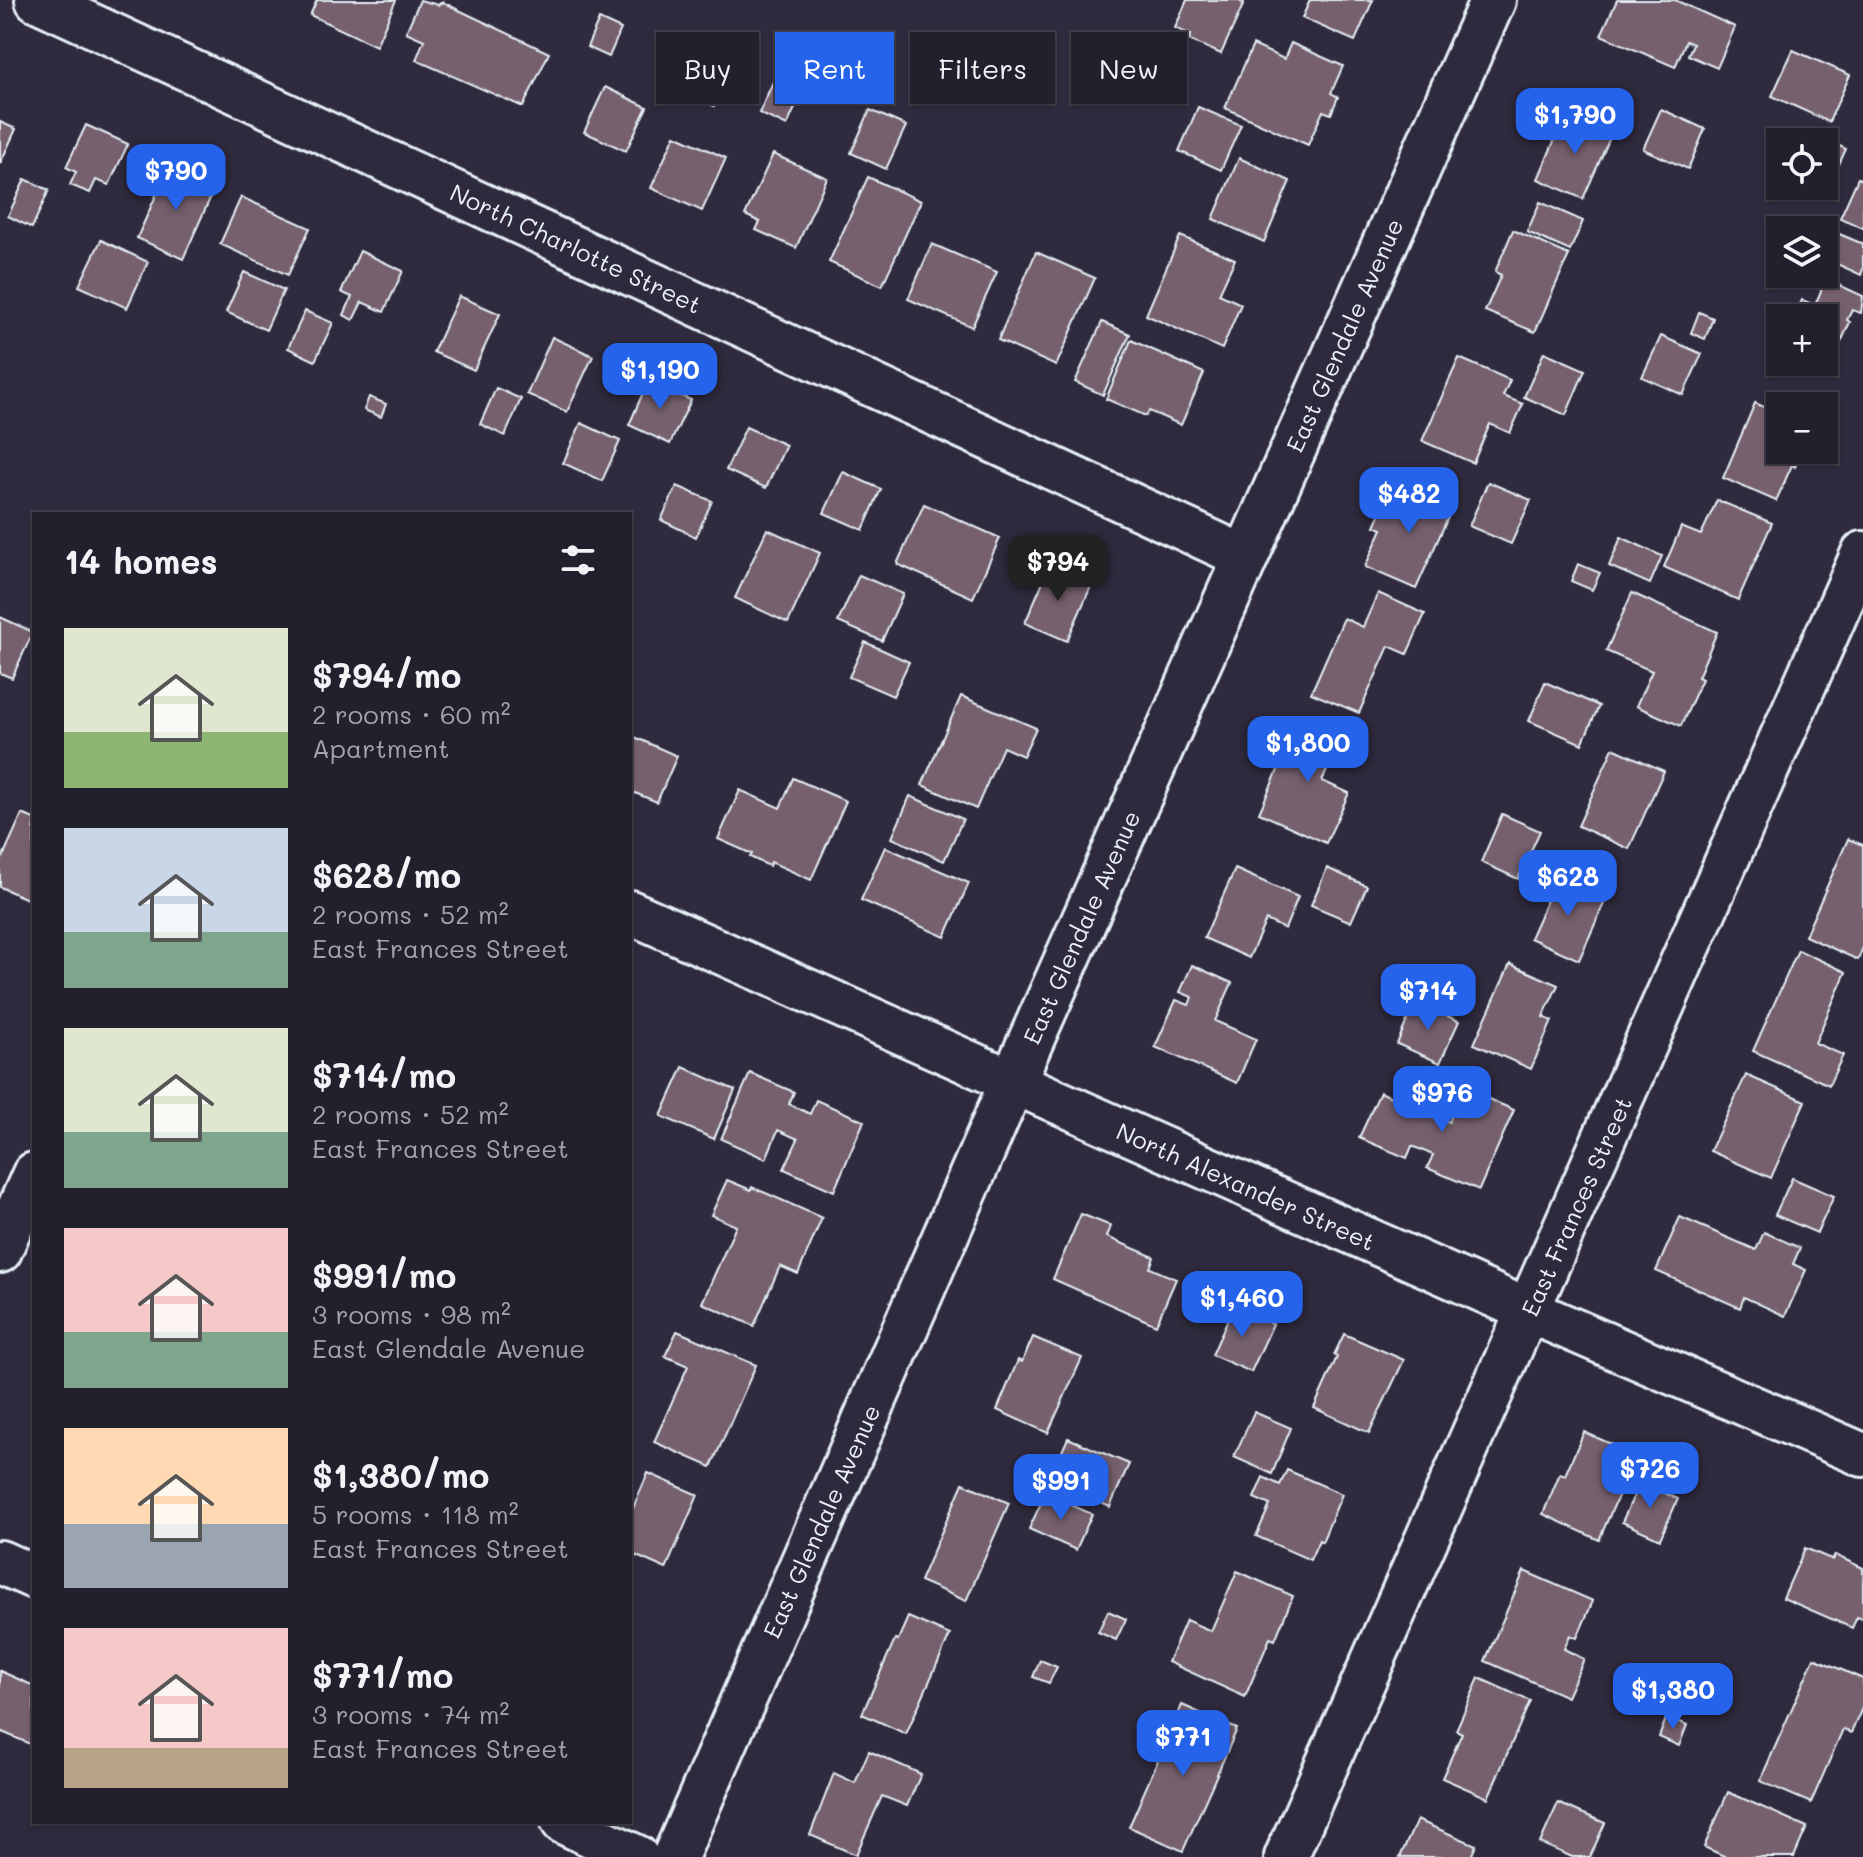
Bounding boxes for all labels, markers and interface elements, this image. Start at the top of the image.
chip: Buy [656,32,759,104]
chip: Rent [775,32,894,104]
chip: Filters [910,32,1055,104]
chip: New [1071,32,1187,104]
pin: $1,790 [1510,88,1640,156]
text: $1,790 [1534,97,1616,131]
map controls [1766,128,1838,464]
button: locate [1766,128,1838,200]
pin: $790 [129,144,223,212]
text: $790 [145,153,207,187]
street label: North Charlotte Street [445,176,707,320]
street label: East Glendale Avenue [1279,213,1409,457]
button: layers [1766,216,1838,288]
button: + [1766,304,1838,376]
pin: $1,190 [595,343,725,411]
text: $1,190 [620,352,700,386]
button: − [1766,392,1838,464]
pin: $482 [1362,467,1456,535]
text: $482 [1377,476,1441,510]
pin: $794 [1011,535,1105,603]
text: 14 homes [64,538,218,583]
icon: filters [556,538,600,582]
text: $794 [1027,544,1089,578]
text: $794/mo [312,652,461,697]
icon: home [128,660,224,756]
text: 2 rooms · 60 m² [312,697,511,731]
pin: $1,800 [1243,716,1373,784]
text: $1,800 [1265,725,1351,759]
text: Apartment [312,731,449,765]
street label: East Glendale Avenue [1016,805,1146,1049]
pin: $628 [1521,850,1615,918]
text: $628/mo [312,852,461,897]
text: $628 [1537,859,1599,893]
icon: home [128,860,224,956]
text: 2 rooms · 52 m² [312,897,509,931]
text: East Frances Street [312,931,569,965]
pin: $714 [1381,964,1475,1032]
text: $714 [1399,973,1457,1007]
text: $714/mo [312,1052,456,1097]
icon: home [128,1060,224,1156]
pin: $976 [1395,1066,1489,1134]
text: $976 [1411,1075,1473,1109]
street label: East Frances Street [1514,1091,1638,1321]
text: 2 rooms · 52 m² [312,1097,509,1131]
street label: North Alexander Street [1112,1115,1380,1257]
text: East Frances Street [312,1131,569,1165]
text: $991/mo [312,1252,456,1297]
icon: home [128,1260,224,1356]
pin: $1,460 [1177,1271,1307,1339]
text: $1,460 [1200,1280,1284,1314]
text: 3 rooms · 98 m² [312,1297,511,1331]
text: East Glendale Avenue [312,1331,585,1365]
street label: East Glendale Avenue [756,1399,886,1643]
pin: $726 [1603,1442,1697,1510]
text: $726 [1620,1451,1680,1485]
text: $1,380/mo [312,1452,489,1497]
pin: $991 [1014,1454,1108,1522]
icon: home [128,1460,224,1556]
text: $991 [1032,1463,1090,1497]
text: 5 rooms · 118 m² [312,1497,519,1531]
text: East Frances Street [312,1531,569,1565]
text: $771/mo [312,1652,453,1697]
icon: home [128,1660,224,1756]
pin: $1,380 [1608,1663,1738,1731]
text: $1,380 [1631,1672,1715,1706]
text: 3 rooms · 74 m² [312,1697,509,1731]
pin: $771 [1136,1710,1230,1778]
text: $771 [1155,1719,1211,1753]
text: East Frances Street [312,1731,569,1765]

